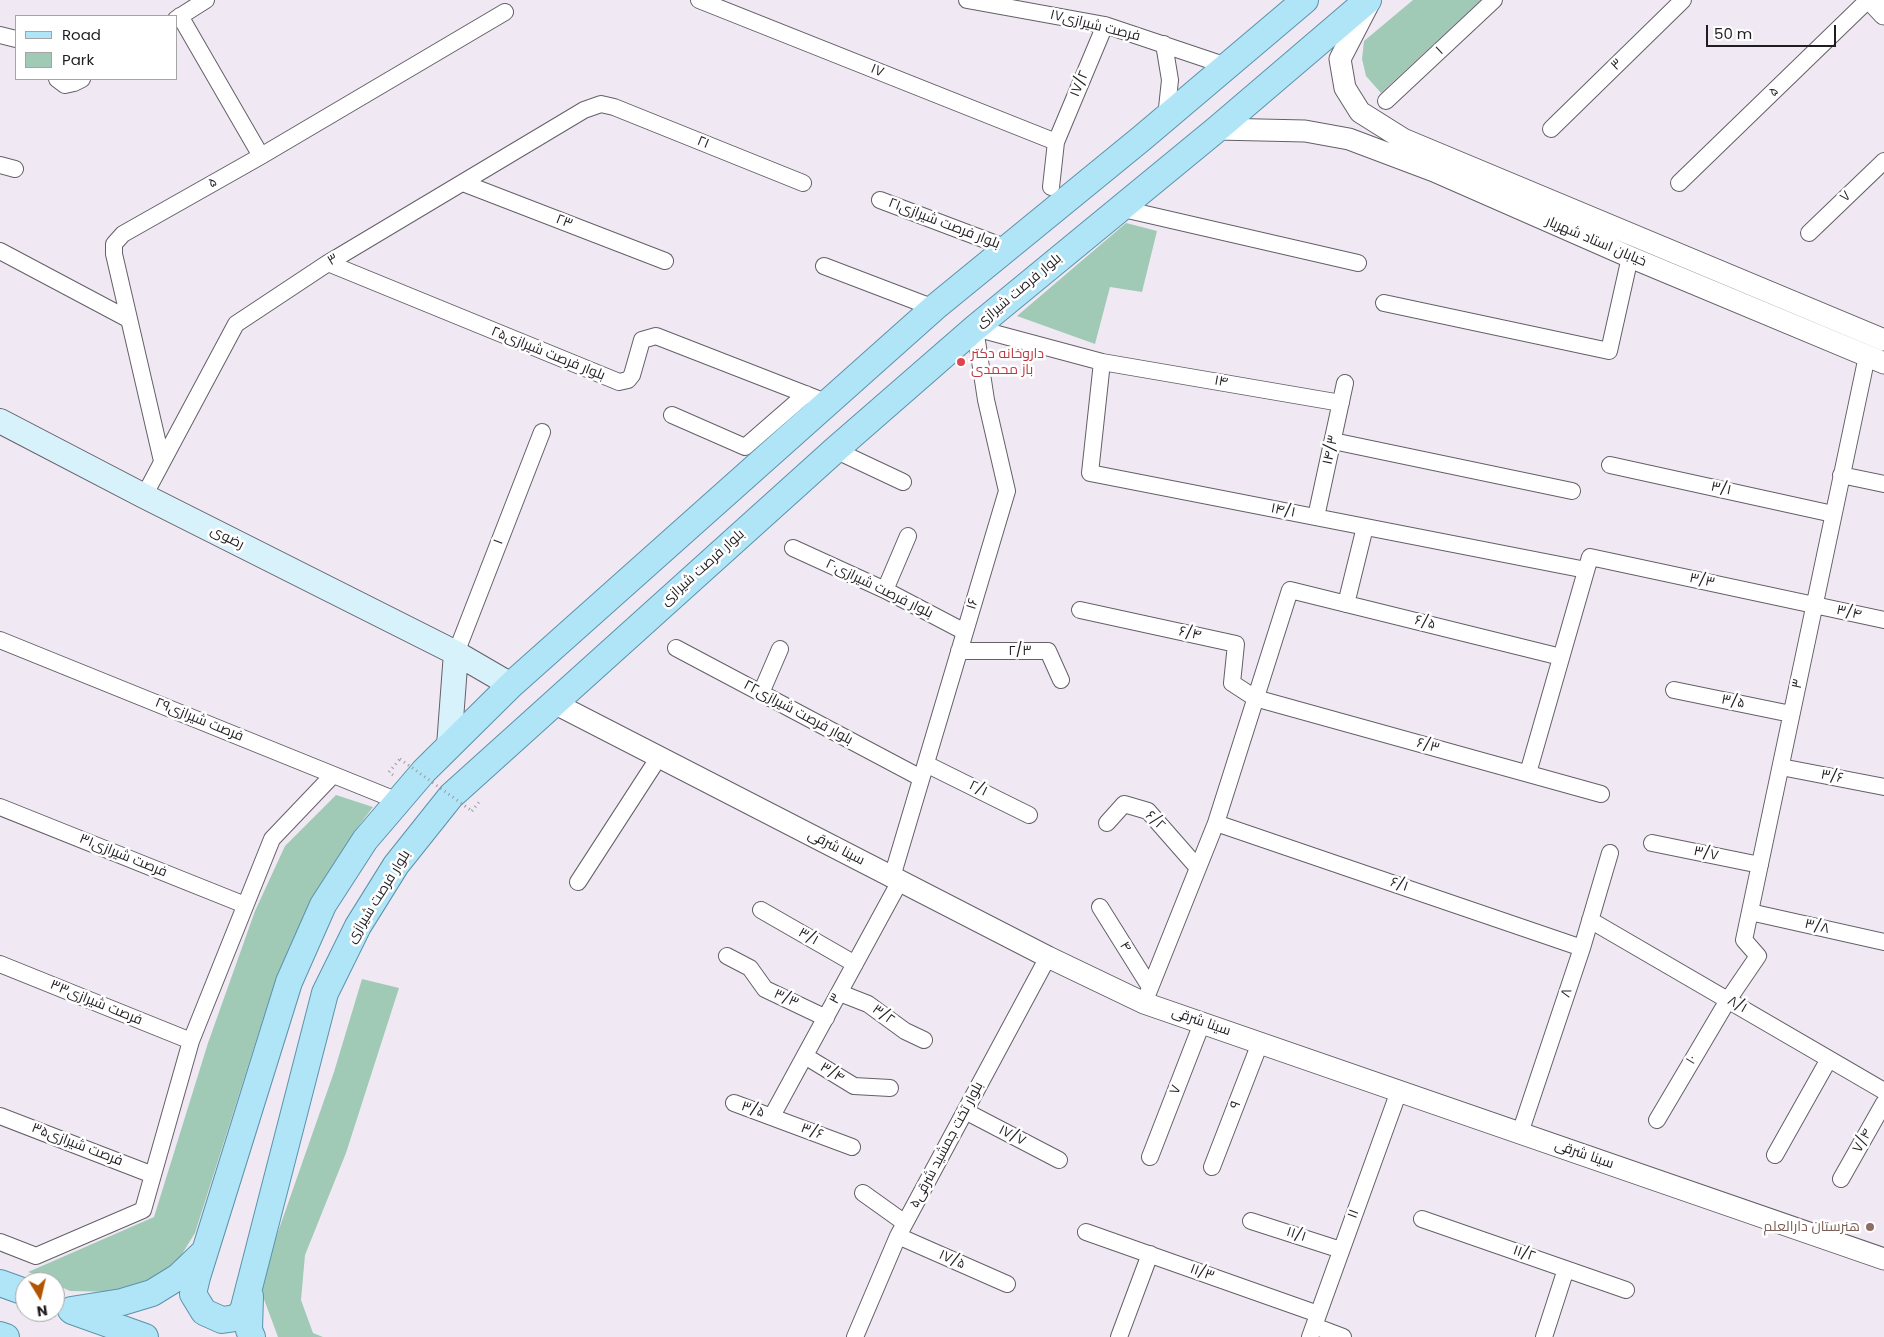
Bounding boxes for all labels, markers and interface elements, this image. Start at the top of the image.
street label: ۱۷فرصت شیرازی [1048,7,1142,45]
legend [15,15,178,80]
scale bar [1709,15,1839,47]
text: 50 m [1714,23,1752,44]
text: Road [62,24,101,45]
street label: ۱ [1433,43,1447,59]
text: Park [62,49,94,70]
street label: ۳ [1608,56,1626,74]
street label: ۱۷ [868,61,886,81]
street label: ۱۷/۲ [1067,68,1093,100]
street label: ۵ [1765,83,1783,101]
street label: ۲۱ [694,133,712,153]
street label: ۵ [206,174,220,192]
street label: ۷ [1837,188,1855,206]
street label: بلوار فرصت شیرازی۲۱ [886,195,1002,253]
street label: ۲۳ [553,211,575,233]
street label: خیابان استاد شهریار [1543,213,1649,271]
street label: ۳ [325,250,341,270]
street label: بلوار فرصت شیرازی [973,250,1065,332]
street label: بلوار فرصت شیرازی۲۵ [488,323,608,385]
place label: داروخانه دکتر باز محمدی [971,346,1044,378]
marker: داروخانه دکتر باز محمدی [955,356,967,368]
street label: ۱۴ [1213,373,1229,391]
street label: ۱۴/۳ [1320,434,1342,466]
street label: ۳/۱ [1709,479,1733,499]
street label: ۱۴/۱ [1269,500,1297,522]
street label: رضوی [207,522,247,554]
street label: بلوار فرصت شیرازی [658,526,748,610]
street label: ۱ [490,537,508,547]
street label: بلوار فرصت شیرازی۲۰ [823,556,935,622]
street label: ۳/۳ [1688,570,1716,592]
street label: ۱۶ [963,596,983,612]
street label: ۳/۴ [1835,602,1863,624]
street label: ۶/۵ [1413,612,1437,634]
street label: ۶/۴ [1177,623,1203,645]
street label: ۲/۳ [1008,643,1032,659]
street label: بلوار فرصت شیرازی۲۲ [741,677,855,749]
street label: ۳ [1789,678,1807,690]
street label: ۳/۵ [1720,691,1746,713]
street label: فرصت شیرازی۲۹ [152,695,246,745]
street label: ۶/۳ [1415,735,1441,757]
street label: ۳/۶ [1819,767,1845,787]
street label: ۲/۱ [966,777,990,801]
street label: ۶/۲ [1142,808,1168,834]
street label: سینا شرقی [805,827,867,869]
street label: فرصت شیرازی۳۱ [77,831,169,881]
street label: ۳/۷ [1692,843,1720,865]
street label: بلوار فرصت شیرازی [344,847,414,947]
street label: ۶/۱ [1388,874,1410,896]
street label: ۳/۸ [1803,916,1831,938]
street label: ۳/۱ [795,925,821,949]
street label: ۴ [1115,939,1135,955]
street label: فرصت شیرازی۳۳ [47,977,145,1029]
street label: ۳/۳ [771,986,801,1012]
street label: ۸ [1558,986,1576,1000]
street label: ۳ [826,991,846,1007]
street label: ۸/۱ [1724,993,1750,1017]
street label: ۳/۲ [869,1001,897,1029]
street label: سینا شرقی [1169,1004,1233,1040]
street label: ۱۰ [1683,1052,1701,1068]
street label: ۳/۴ [817,1059,847,1087]
street label: بلوار تخت جمشید شرقی۵ [907,1079,987,1211]
street label: ۷ [1167,1083,1185,1097]
street label: ۳/۵ [739,1098,767,1122]
street label: ۹ [1227,1099,1245,1111]
street label: فرصت شیرازی۳۵ [29,1120,125,1170]
street label: ۳/۶ [798,1120,826,1144]
street label: ۱۷/۷ [996,1122,1028,1150]
street label: ۷/۴ [1850,1126,1876,1156]
street label: سینا شرقی [1552,1137,1616,1173]
street label: ۱۱ [1345,1207,1363,1221]
place label: هنرستان دارالعلم [1763,1219,1860,1235]
marker: هنرستان دارالعلم [1864,1221,1876,1233]
street label: ۱۱/۱ [1284,1224,1308,1246]
street label: ۱۱/۲ [1511,1242,1537,1266]
street label: ۱۷/۵ [936,1247,968,1273]
street label: ۱۱/۳ [1187,1261,1217,1285]
north arrow [15,1272,65,1322]
text: N [35,1300,49,1322]

